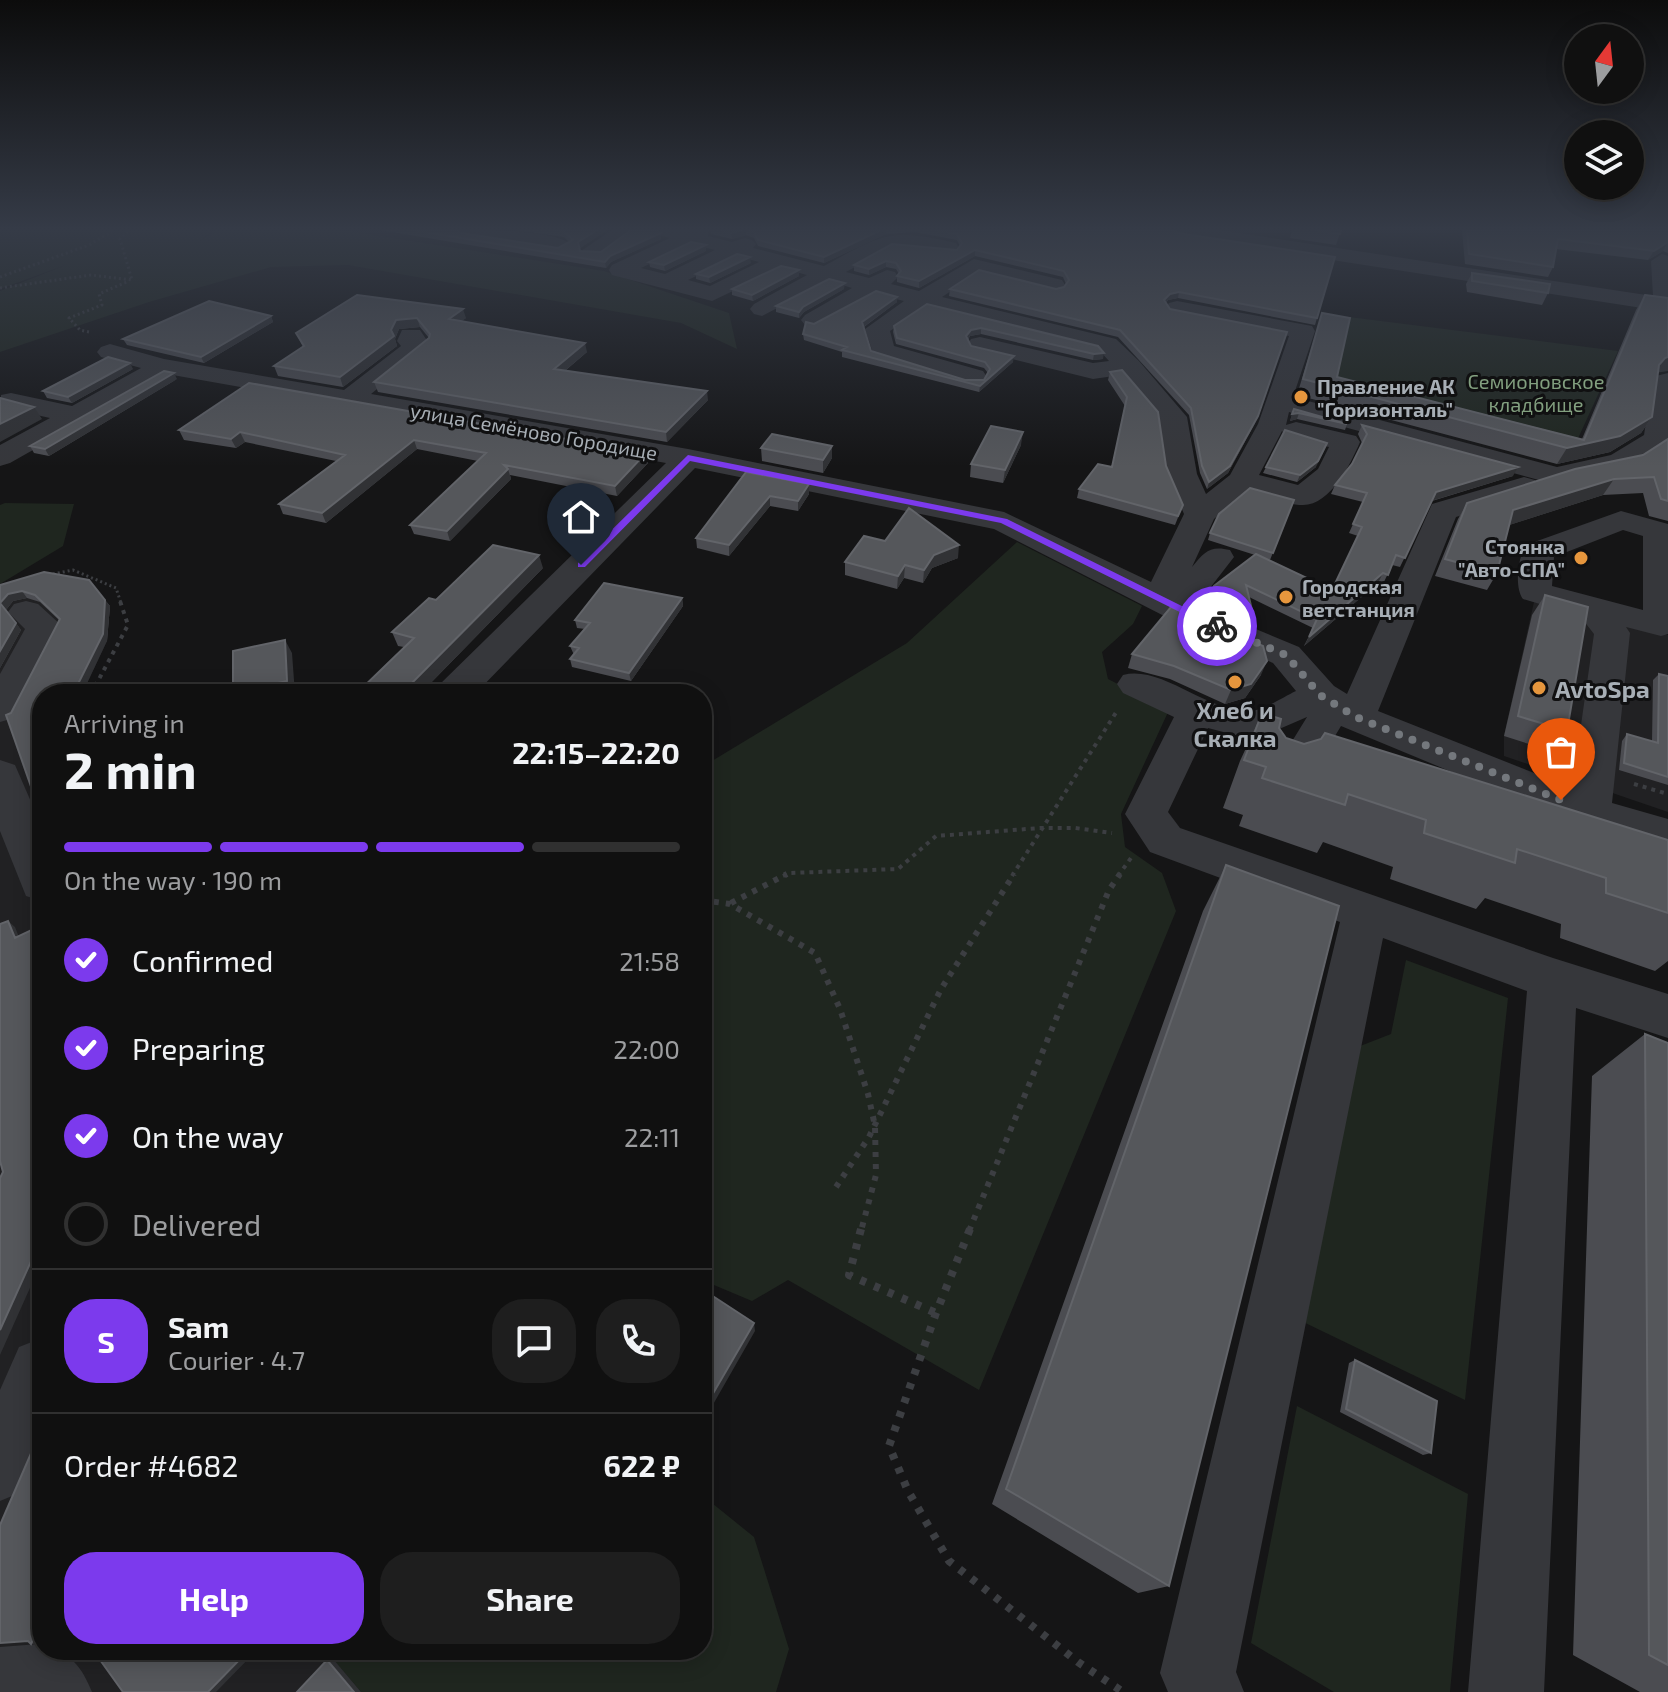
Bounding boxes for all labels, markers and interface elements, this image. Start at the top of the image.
north arrow [1564,24,1644,104]
map controls [1564,24,1644,200]
button: layers [1564,120,1644,200]
park label: Семионовское кладбище [1468,369,1604,416]
place label: Правление АК "Горизонталь" [1317,374,1455,421]
marker: Правление АК "Горизонталь" [1292,388,1310,406]
street label: улица Семёново Городище [408,397,659,466]
pin [547,483,615,565]
icon: home [559,495,603,539]
place label: Стоянка "Авто-СПА" [1458,534,1565,581]
marker: Стоянка "Авто-СПА" [1572,549,1590,567]
place label: Городская ветстанция [1302,574,1415,621]
courier [1177,586,1257,666]
marker: Городская ветстанция [1277,588,1295,606]
icon: bike [1195,604,1239,648]
marker: Хлеб и Скалка [1226,673,1244,691]
place label: AvtoSpa [1555,674,1650,703]
marker: AvtoSpa [1530,679,1548,697]
place label: Хлеб и Скалка [1194,695,1276,752]
text: Arriving in [64,707,185,738]
pin [1527,718,1595,800]
icon: bag [1539,730,1583,774]
text: 22:15–22:20 [512,734,680,770]
text: 2 min [64,737,197,799]
text: On the way · 190 m [64,864,282,895]
icon: check [64,938,108,982]
text: Confirmed [132,942,273,978]
text: 21:58 [619,945,680,976]
icon: check [64,1026,108,1070]
text: Preparing [132,1030,265,1066]
text: 22:00 [613,1033,680,1064]
icon: check [64,1114,108,1158]
text: On the way [132,1118,284,1154]
text: 22:11 [624,1121,680,1152]
text: Delivered [132,1206,261,1242]
button: chat [492,1299,576,1383]
button: phone [596,1299,680,1383]
text: Sam [168,1308,229,1344]
text: S [97,1323,115,1359]
text: Courier · 4.7 [168,1344,305,1375]
text: Order #4682 [64,1447,238,1483]
text: 622 ₽ [603,1447,680,1483]
button: Help [64,1552,364,1644]
button: Share [380,1552,680,1644]

